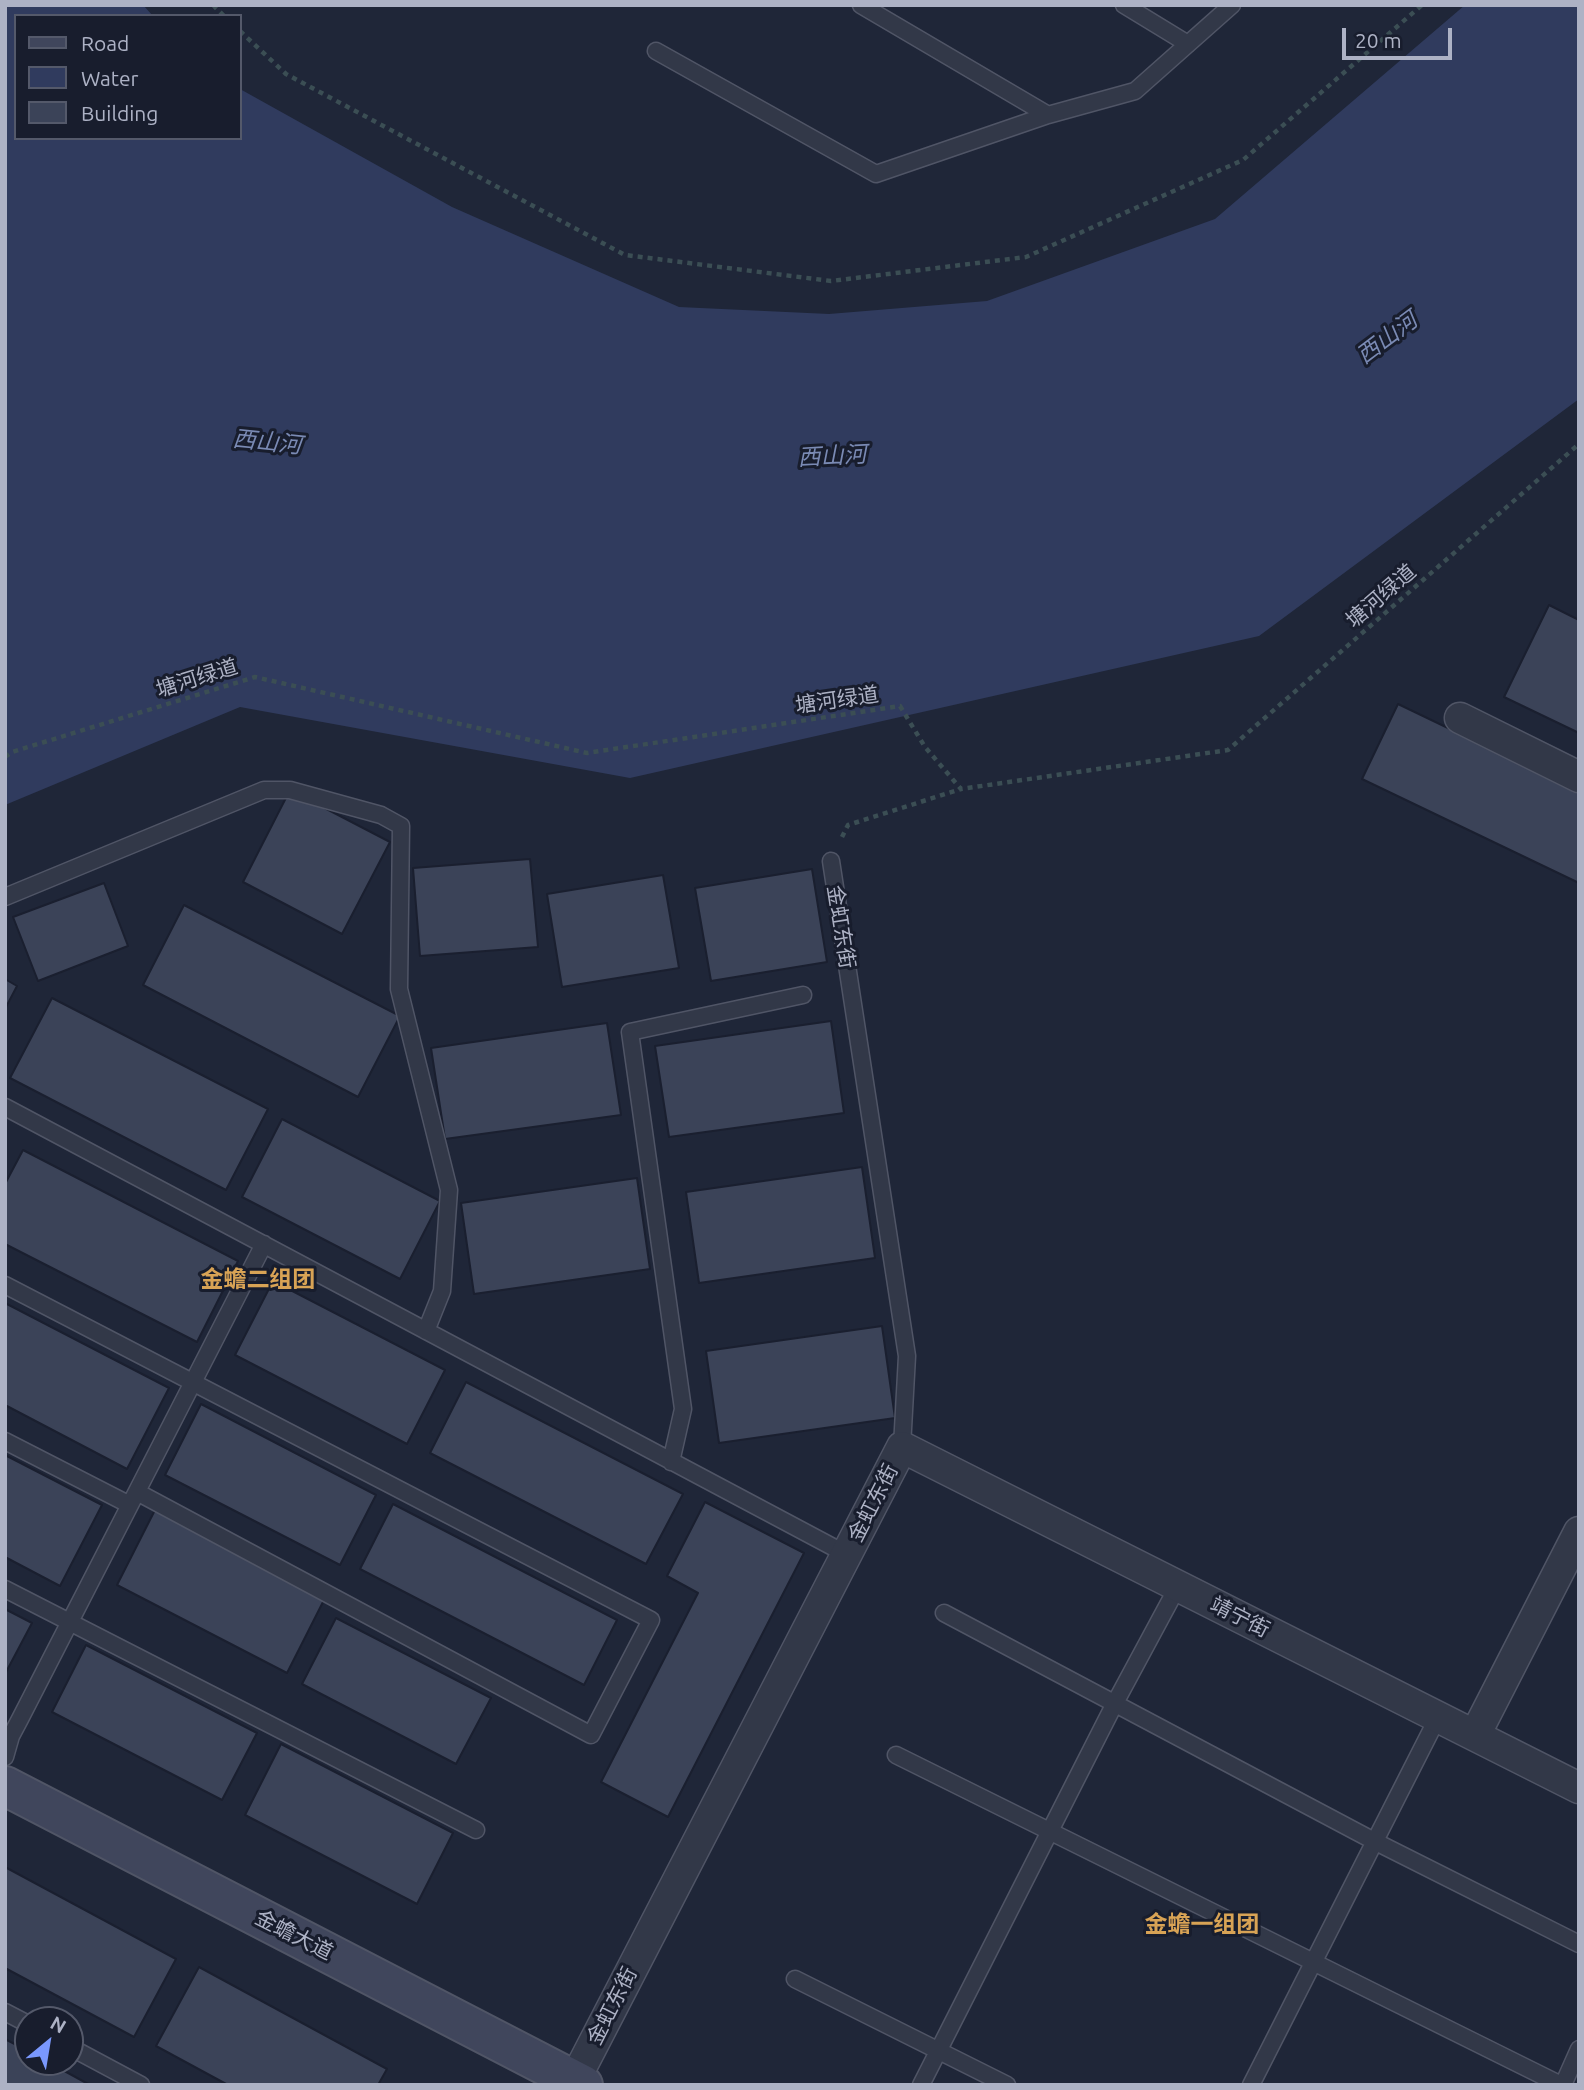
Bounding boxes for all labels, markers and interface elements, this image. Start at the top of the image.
legend [14,14,242,140]
scale bar [1346,14,1456,58]
text: 20 m [1355,28,1402,52]
text: Road [81,31,129,55]
text: Water [81,66,139,90]
text: Building [81,101,158,125]
water label: 西山河 [1351,306,1423,370]
water label: 西山河 [231,425,303,459]
water label: 西山河 [797,440,867,472]
street label: 塘河绿道 [1341,559,1421,633]
street label: 塘河绿道 [153,654,241,702]
street label: 塘河绿道 [794,682,880,718]
street label: 金虹东街 [822,884,860,970]
district label: 金蟾二组团 [201,1265,315,1293]
street label: 金虹东街 [843,1460,903,1546]
street label: 靖宁街 [1206,1591,1274,1643]
street label: 金蟾大道 [251,1905,337,1965]
district label: 金蟾一组团 [1145,1910,1259,1938]
street label: 金虹东街 [582,1963,642,2049]
north arrow [14,2006,84,2076]
text: N [47,2011,70,2038]

